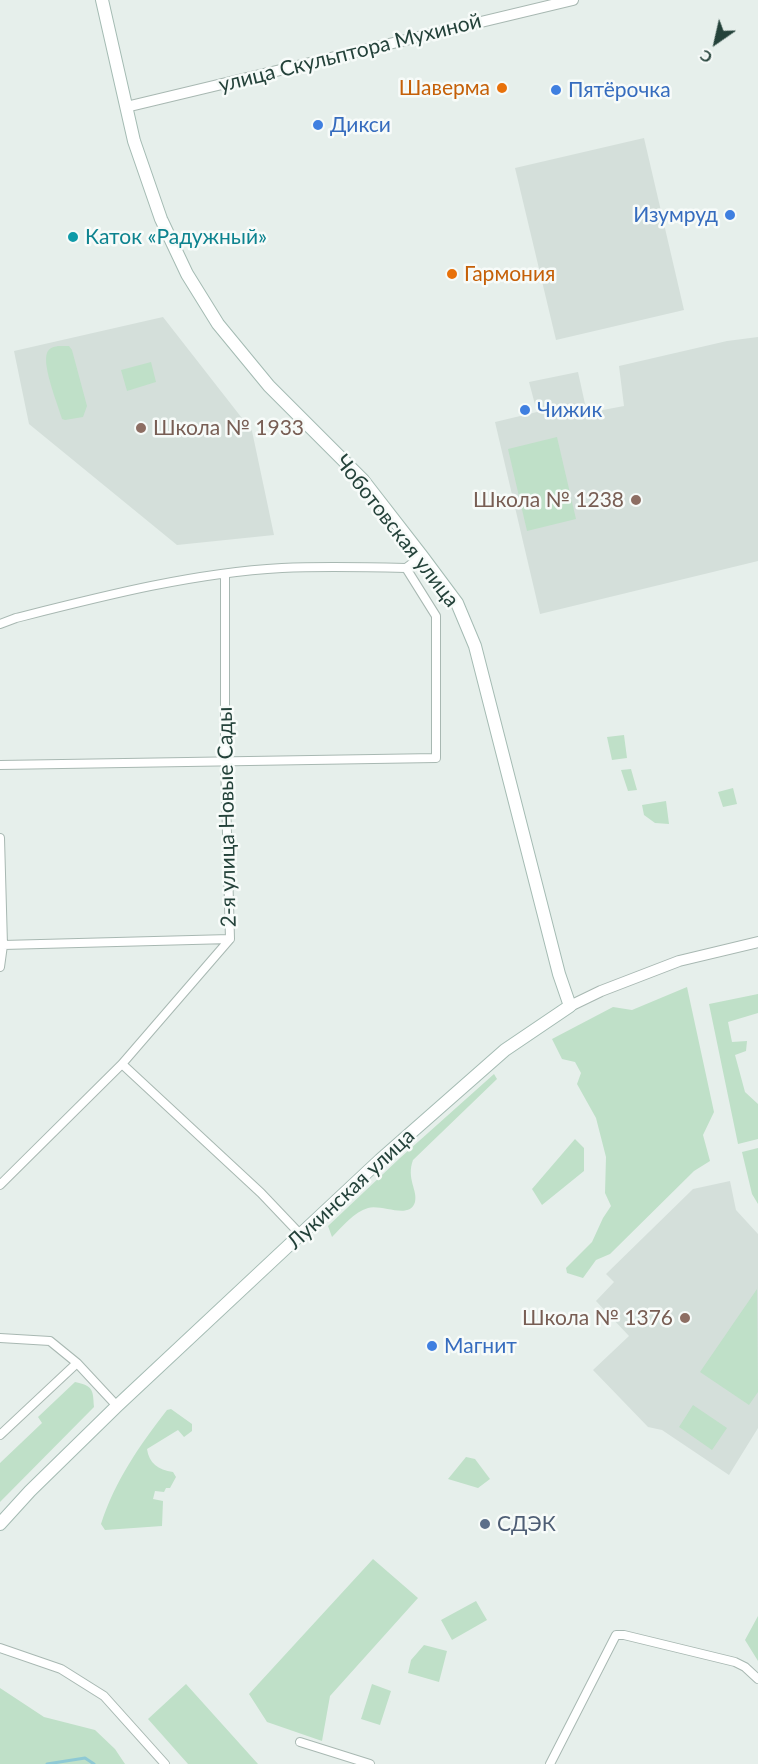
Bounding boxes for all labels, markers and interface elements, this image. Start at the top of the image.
street label: улица Скульптора Мухиной [216,8,484,98]
north arrow [686,12,746,72]
text: С [696,46,715,68]
place label: Шаверма [399,75,490,101]
place label: Пятёрочка [568,77,671,103]
marker: Шаверма [495,81,509,95]
marker: Пятёрочка [549,83,563,97]
place label: Дикси [330,112,391,138]
marker: Дикси [311,118,325,132]
place label: Изумруд [633,202,718,228]
marker: Изумруд [723,208,737,222]
place label: Каток «Радужный» [85,224,267,250]
marker: Каток «Радужный» [66,230,80,244]
place label: Гармония [464,261,555,287]
marker: Гармония [445,267,459,281]
place label: Чижик [537,397,602,423]
marker: Чижик [518,403,532,417]
place label: Школа № 1933 [153,415,304,441]
marker: Школа № 1933 [134,421,148,435]
street label: Чоботовская улица [330,450,464,612]
place label: Школа № 1238 [473,487,624,513]
marker: Школа № 1238 [629,493,643,507]
street label: 2-я улица Новые Сады [212,706,242,928]
street label: Лукинская улица [282,1124,420,1254]
place label: Школа № 1376 [522,1305,673,1331]
marker: Школа № 1376 [678,1311,692,1325]
place label: Магнит [444,1333,517,1359]
marker: Магнит [425,1339,439,1353]
place label: СДЭК [497,1511,556,1537]
marker: СДЭК [478,1517,492,1531]

